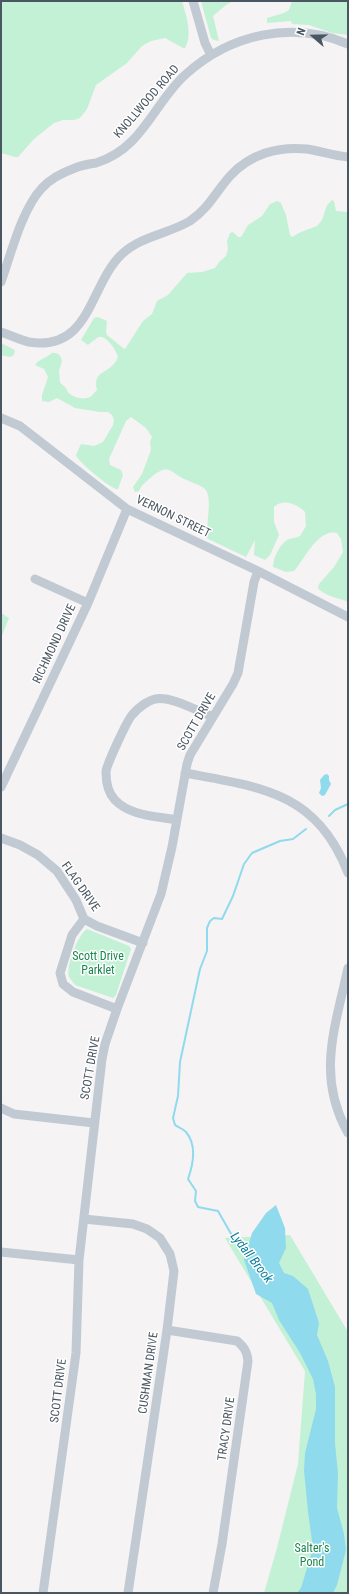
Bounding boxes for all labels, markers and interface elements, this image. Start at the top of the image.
north arrow [293,16,333,56]
text: N [294,26,309,37]
street label: KNOLLWOOD ROAD [111,62,183,142]
street label: VERNON STREET [133,493,213,541]
street label: RICHMOND DRIVE [30,602,80,686]
street label: SCOTT DRIVE [175,691,219,753]
street label: FLAG DRIVE [58,859,102,915]
park label: Scott Drive Parklet [72,950,124,978]
street label: SCOTT DRIVE [78,1035,104,1101]
water label: Lydall Brook [226,1229,276,1287]
street label: CUSHMAN DRIVE [136,1331,162,1415]
street label: SCOTT DRIVE [48,1358,70,1424]
street label: TRACY DRIVE [215,1396,239,1462]
park label: Salter's Pond [295,1542,329,1570]

